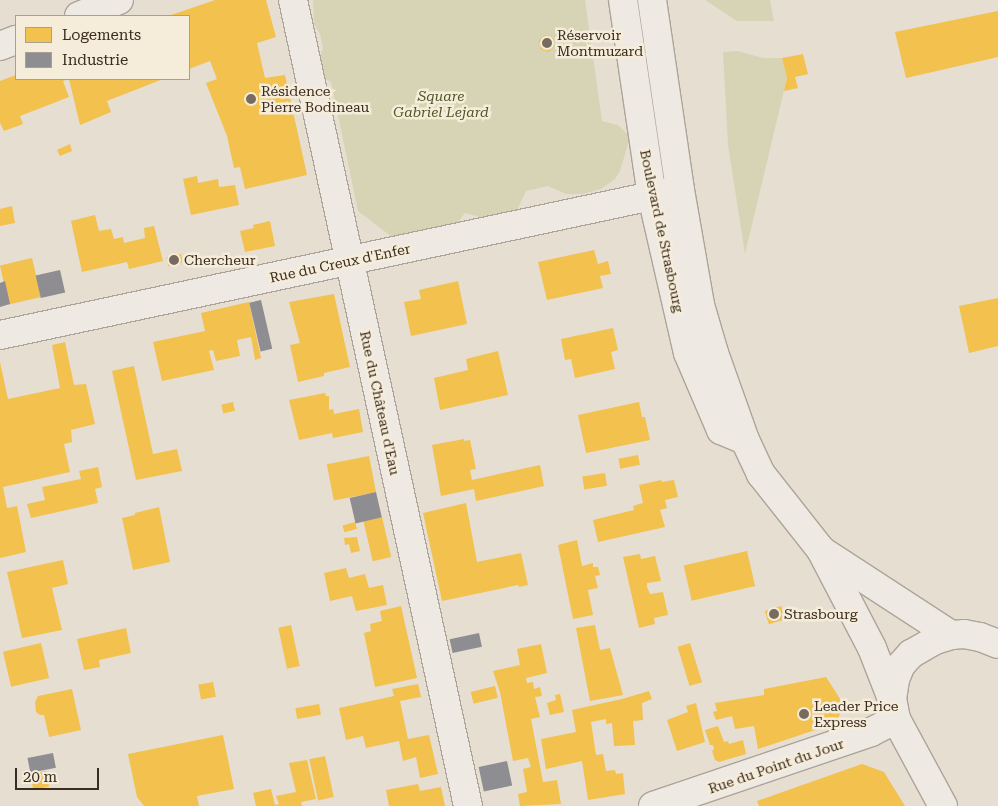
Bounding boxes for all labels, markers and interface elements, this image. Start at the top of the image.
legend [15,15,190,80]
text: Logements [62,26,141,44]
place label: Réservoir Montmuzard [557,27,643,59]
marker: Réservoir Montmuzard [541,37,553,49]
text: Industrie [62,51,128,69]
place label: Résidence Pierre Bodineau [261,83,369,115]
park label: Square Gabriel Lejard [393,88,489,120]
marker: Résidence Pierre Bodineau [245,93,257,105]
street label: Boulevard de Strasbourg [637,148,687,314]
street label: Rue du Creux d'Enfer [268,240,412,286]
place label: Chercheur [184,252,255,268]
marker: Chercheur [168,254,180,266]
street label: Rue du Château d'Eau [356,329,404,477]
place label: Strasbourg [784,606,858,622]
marker: Strasbourg [768,608,780,620]
place label: Leader Price Express [814,698,899,730]
marker: Leader Price Express [798,708,810,720]
street label: Rue du Point du Jour [706,735,846,797]
scale bar [18,758,101,790]
text: 20 m [23,768,57,786]

